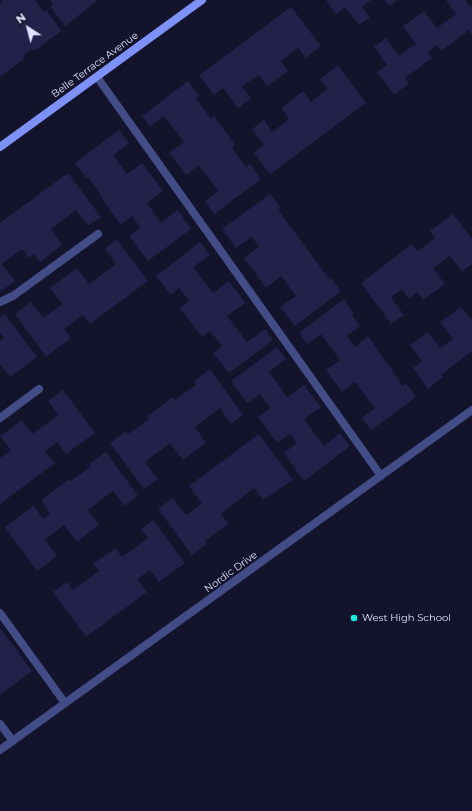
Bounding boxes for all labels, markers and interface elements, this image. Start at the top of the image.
north arrow [8,8,48,48]
text: N [13,10,29,27]
street label: Belle Terrace Avenue [49,30,141,100]
street label: Nordic Drive [202,549,260,595]
place label: West High School [362,612,451,624]
marker: West High School [349,613,359,623]

